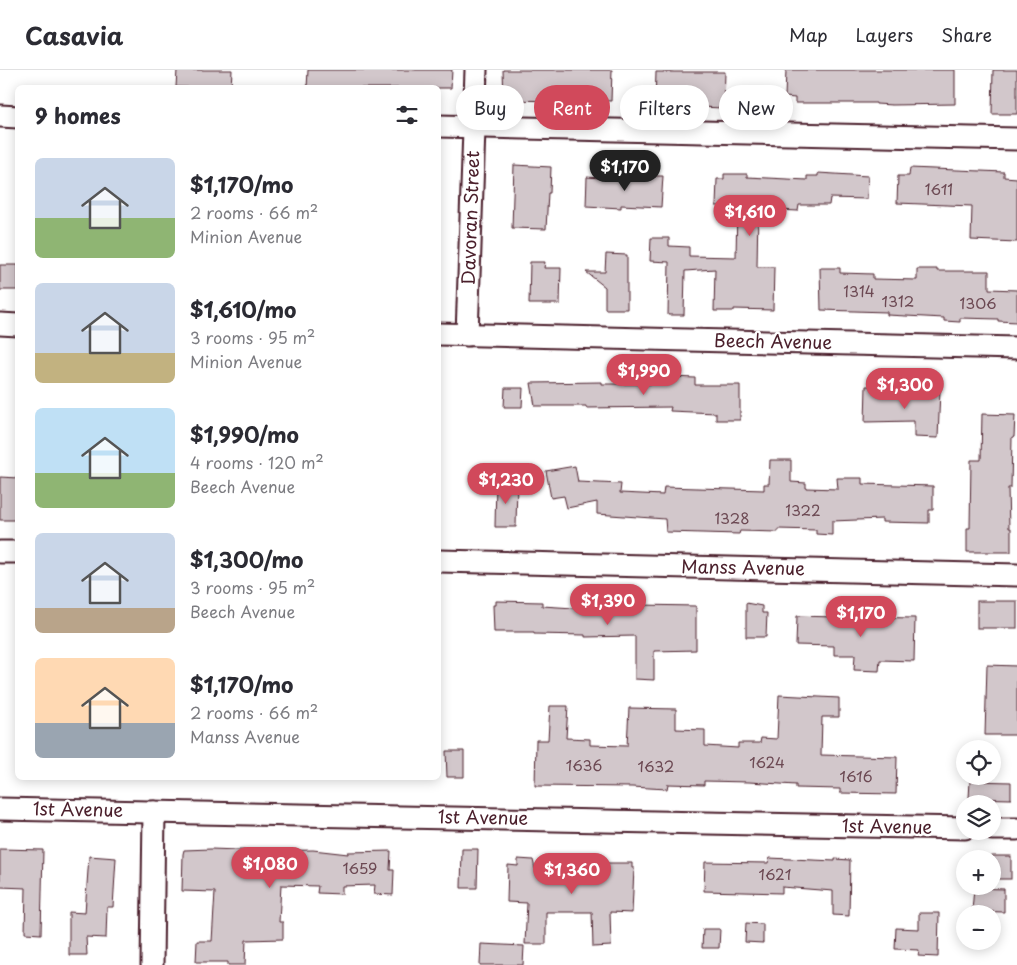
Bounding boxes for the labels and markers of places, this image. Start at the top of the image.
pin: $1,170 [584,150,666,192]
pin: $1,610 [709,194,791,237]
pin: $1,990 [603,354,685,396]
pin: $1,300 [864,368,946,410]
pin: $1,230 [465,462,547,505]
pin: $1,390 [567,584,649,626]
pin: $1,170 [820,596,902,638]
pin: $1,080 [229,846,311,889]
pin: $1,360 [531,852,613,895]

